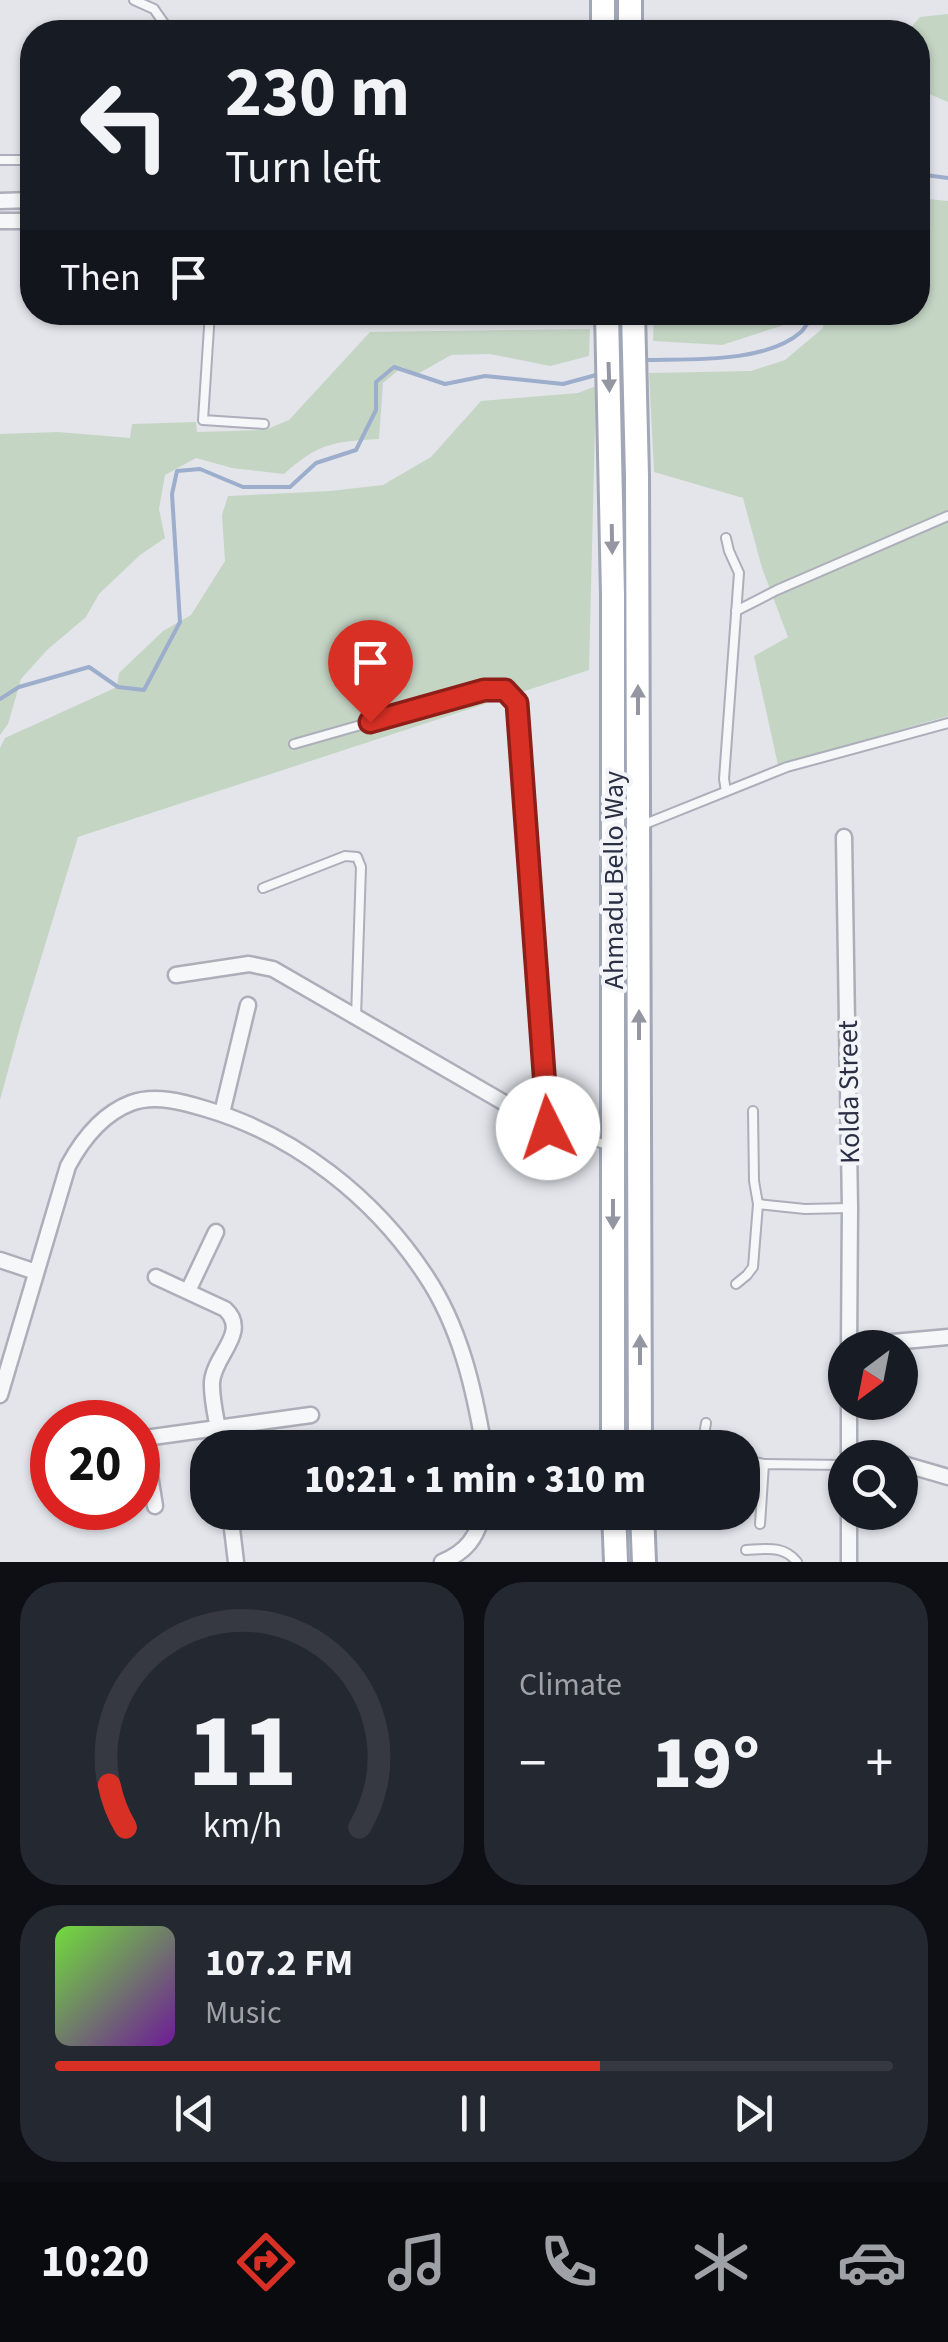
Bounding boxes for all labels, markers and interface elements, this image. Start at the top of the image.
text: 230 m [225,43,410,143]
icon: left [60,60,190,190]
text: Turn left [225,136,381,200]
icon: arrive [161,250,216,305]
text: Then [60,251,141,305]
one-way arrow [601,361,617,393]
one-way arrow [604,523,620,555]
pin [328,620,413,723]
icon: arrive [343,635,398,690]
one-way arrow [630,684,646,716]
street label: Ahmadu Bello Way [594,771,634,989]
one-way arrow [631,1009,647,1041]
street label: Kolda Street [828,1019,870,1164]
position arrow [496,1076,600,1180]
one-way arrow [605,1198,621,1230]
north arrow [828,1330,918,1420]
map controls [828,1330,918,1530]
one-way arrow [632,1334,648,1366]
speed limit sign: 20 [30,1400,160,1530]
button: search [828,1440,918,1530]
text: 10:21 · 1 min · 310 m [304,1453,646,1507]
text: Climate [519,1662,622,1708]
text: 11 [187,1679,297,1827]
text: 19° [652,1710,760,1817]
text: − [519,1725,546,1803]
text: + [866,1725,893,1803]
text: km/h [202,1800,282,1851]
text: 107.2 FM [205,1936,353,1990]
text: Music [205,1990,282,2036]
icon: previous [167,2086,222,2141]
icon: pause [446,2086,501,2141]
icon: next [726,2086,781,2141]
icon: directions [231,2227,301,2297]
icon: music [382,2227,452,2297]
icon: phone [534,2227,604,2297]
icon: climate [686,2227,756,2297]
icon: car [837,2227,907,2297]
text: 10:20 [41,2230,149,2294]

